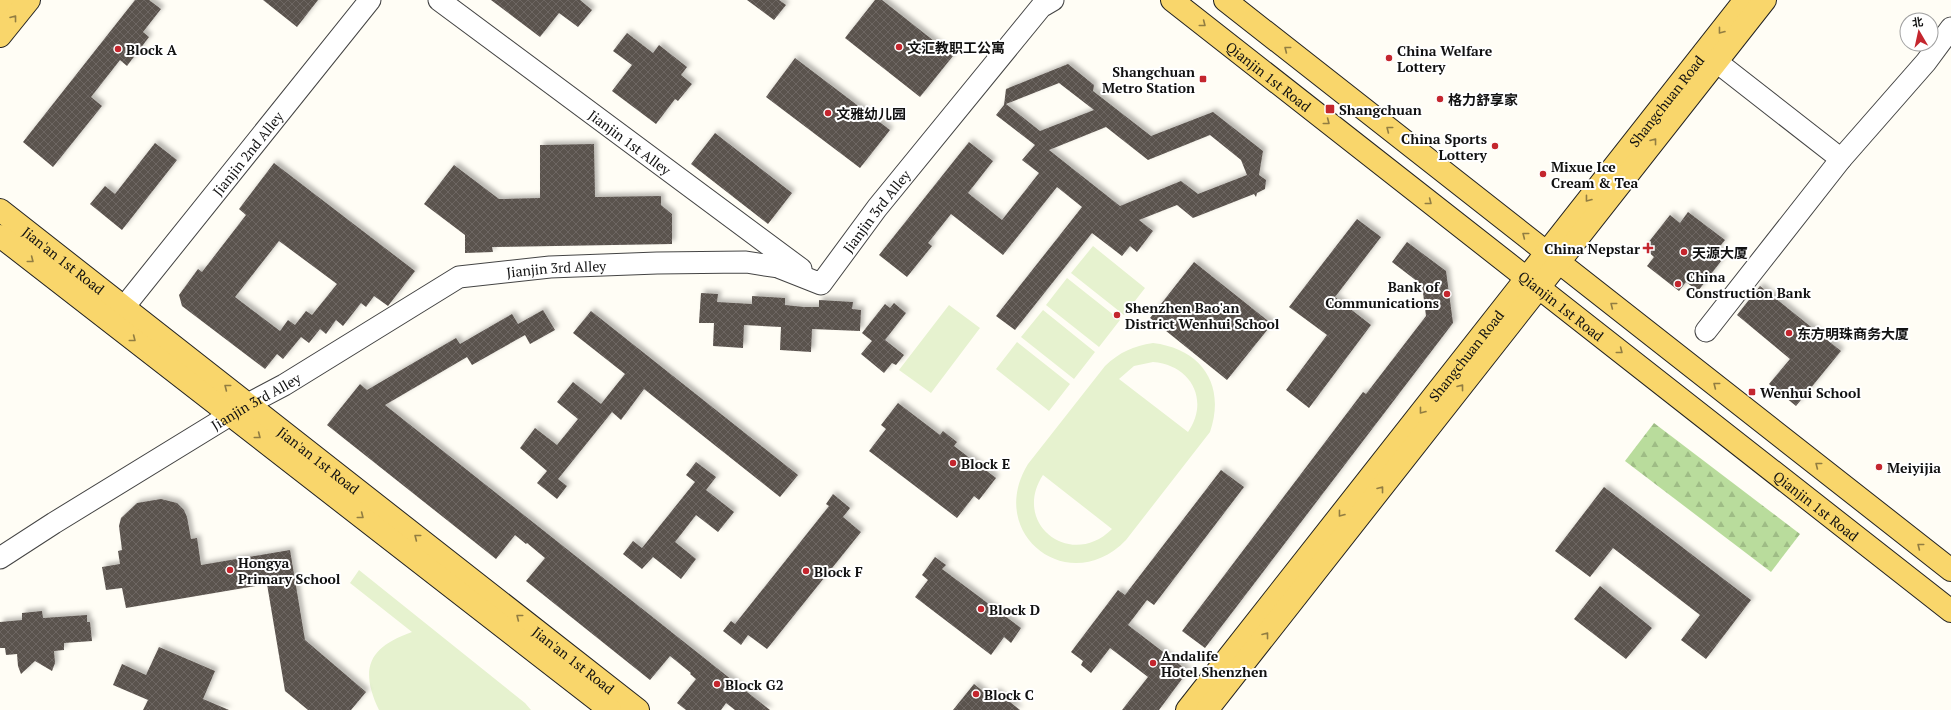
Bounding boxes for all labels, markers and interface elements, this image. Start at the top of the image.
north arrow [1899,12,1939,52]
text: 北 [1911,14,1924,30]
one-way arrow [10,16,17,23]
one-way arrow [1198,19,1205,26]
one-way arrow [1718,26,1725,33]
street label: Qianjin 1st Road [1222,37,1315,115]
place label: 文汇教职工公寓 [907,38,1005,57]
place label: Block A [126,40,178,59]
place label: China Welfare Lottery [1397,41,1493,76]
marker: 文汇教职工公寓 [894,42,904,52]
marker: Block A [113,44,123,54]
one-way arrow [1284,46,1291,53]
street label: Shangchuan Road [1624,51,1708,150]
marker: China Welfare Lottery [1384,53,1394,63]
place label: Shangchuan Metro Station [1102,62,1195,97]
marker: Shangchuan Metro Station [1198,74,1208,84]
place label: 格力舒享家 [1448,90,1518,109]
marker: 格力舒享家 [1435,94,1445,104]
place label: Shangchuan [1339,100,1422,119]
marker: Shangchuan [1324,103,1336,115]
place label: 文雅幼儿园 [836,104,906,123]
street label: Jianjin 1st Alley [585,105,676,179]
street label: Jianjin 2nd Alley [208,106,287,199]
marker: 文雅幼儿园 [823,108,833,118]
one-way arrow [1322,117,1329,124]
one-way arrow [1387,127,1394,134]
place label: China Sports Lottery [1401,129,1488,164]
one-way arrow [1649,139,1656,146]
marker: China Sports Lottery [1490,141,1500,151]
place label: Mixue Ice Cream & Tea [1551,157,1639,192]
street label: Jianjin 3rd Alley [838,165,915,256]
marker: Mixue Ice Cream & Tea [1538,169,1548,179]
one-way arrow [1586,194,1593,201]
one-way arrow [1425,197,1432,204]
street label: Jian'an 1st Road [19,222,109,298]
one-way arrow [1522,233,1529,240]
place label: China Nepstar [1544,239,1640,258]
marker: China Nepstar [1643,243,1653,253]
place label: 天源大厦 [1692,243,1748,262]
marker: 天源大厦 [1679,247,1689,257]
one-way arrow [26,255,33,262]
street label: Jianjin 3rd Alley [505,255,607,281]
street label: Qianjin 1st Road [1515,266,1608,345]
place label: China Construction Bank [1686,267,1812,302]
place label: Bank of Communications [1325,277,1441,312]
marker: China Construction Bank [1673,279,1683,289]
marker: Bank of Communications [1442,289,1452,299]
place label: Shenzhen Bao'an District Wenhui School [1125,298,1280,333]
one-way arrow [1611,303,1618,310]
street label: Shangchuan Road [1424,306,1508,405]
marker: Shenzhen Bao'an District Wenhui School [1112,310,1122,320]
place label: 东方明珠商务大厦 [1797,324,1909,343]
marker: 东方明珠商务大厦 [1784,328,1794,338]
one-way arrow [129,335,136,342]
one-way arrow [1615,346,1622,353]
street label: Jianjin 3rd Alley [207,367,305,434]
one-way arrow [1713,383,1720,390]
place label: Wenhui School [1760,383,1861,402]
one-way arrow [1456,384,1463,391]
one-way arrow [224,385,231,392]
marker: Wenhui School [1747,387,1757,397]
one-way arrow [1419,407,1426,414]
street label: Jian'an 1st Road [274,422,364,498]
one-way arrow [254,432,261,439]
place label: Block E [961,454,1010,473]
marker: Block E [948,458,958,468]
place label: Meiyijia [1887,458,1941,477]
marker: Meiyijia [1874,462,1884,472]
one-way arrow [1816,463,1823,470]
street label: Qianjin 1st Road [1770,466,1863,545]
one-way arrow [1376,486,1383,493]
one-way arrow [1339,509,1346,516]
one-way arrow [356,512,363,519]
one-way arrow [414,534,421,541]
one-way arrow [1918,543,1925,550]
place label: Hongya Primary School [238,553,341,588]
place label: Block F [814,562,863,581]
marker: Hongya Primary School [225,565,235,575]
marker: Block F [801,566,811,576]
place label: Block D [989,600,1040,619]
marker: Block D [976,604,986,614]
one-way arrow [517,615,524,622]
street label: Jian'an 1st Road [529,622,619,698]
one-way arrow [1261,633,1268,640]
place label: Andalife Hotel Shenzhen [1161,646,1268,681]
marker: Andalife Hotel Shenzhen [1148,658,1158,668]
place label: Block G2 [725,675,784,694]
marker: Block G2 [712,679,722,689]
place label: Block C [984,685,1034,704]
marker: Block C [971,689,981,699]

